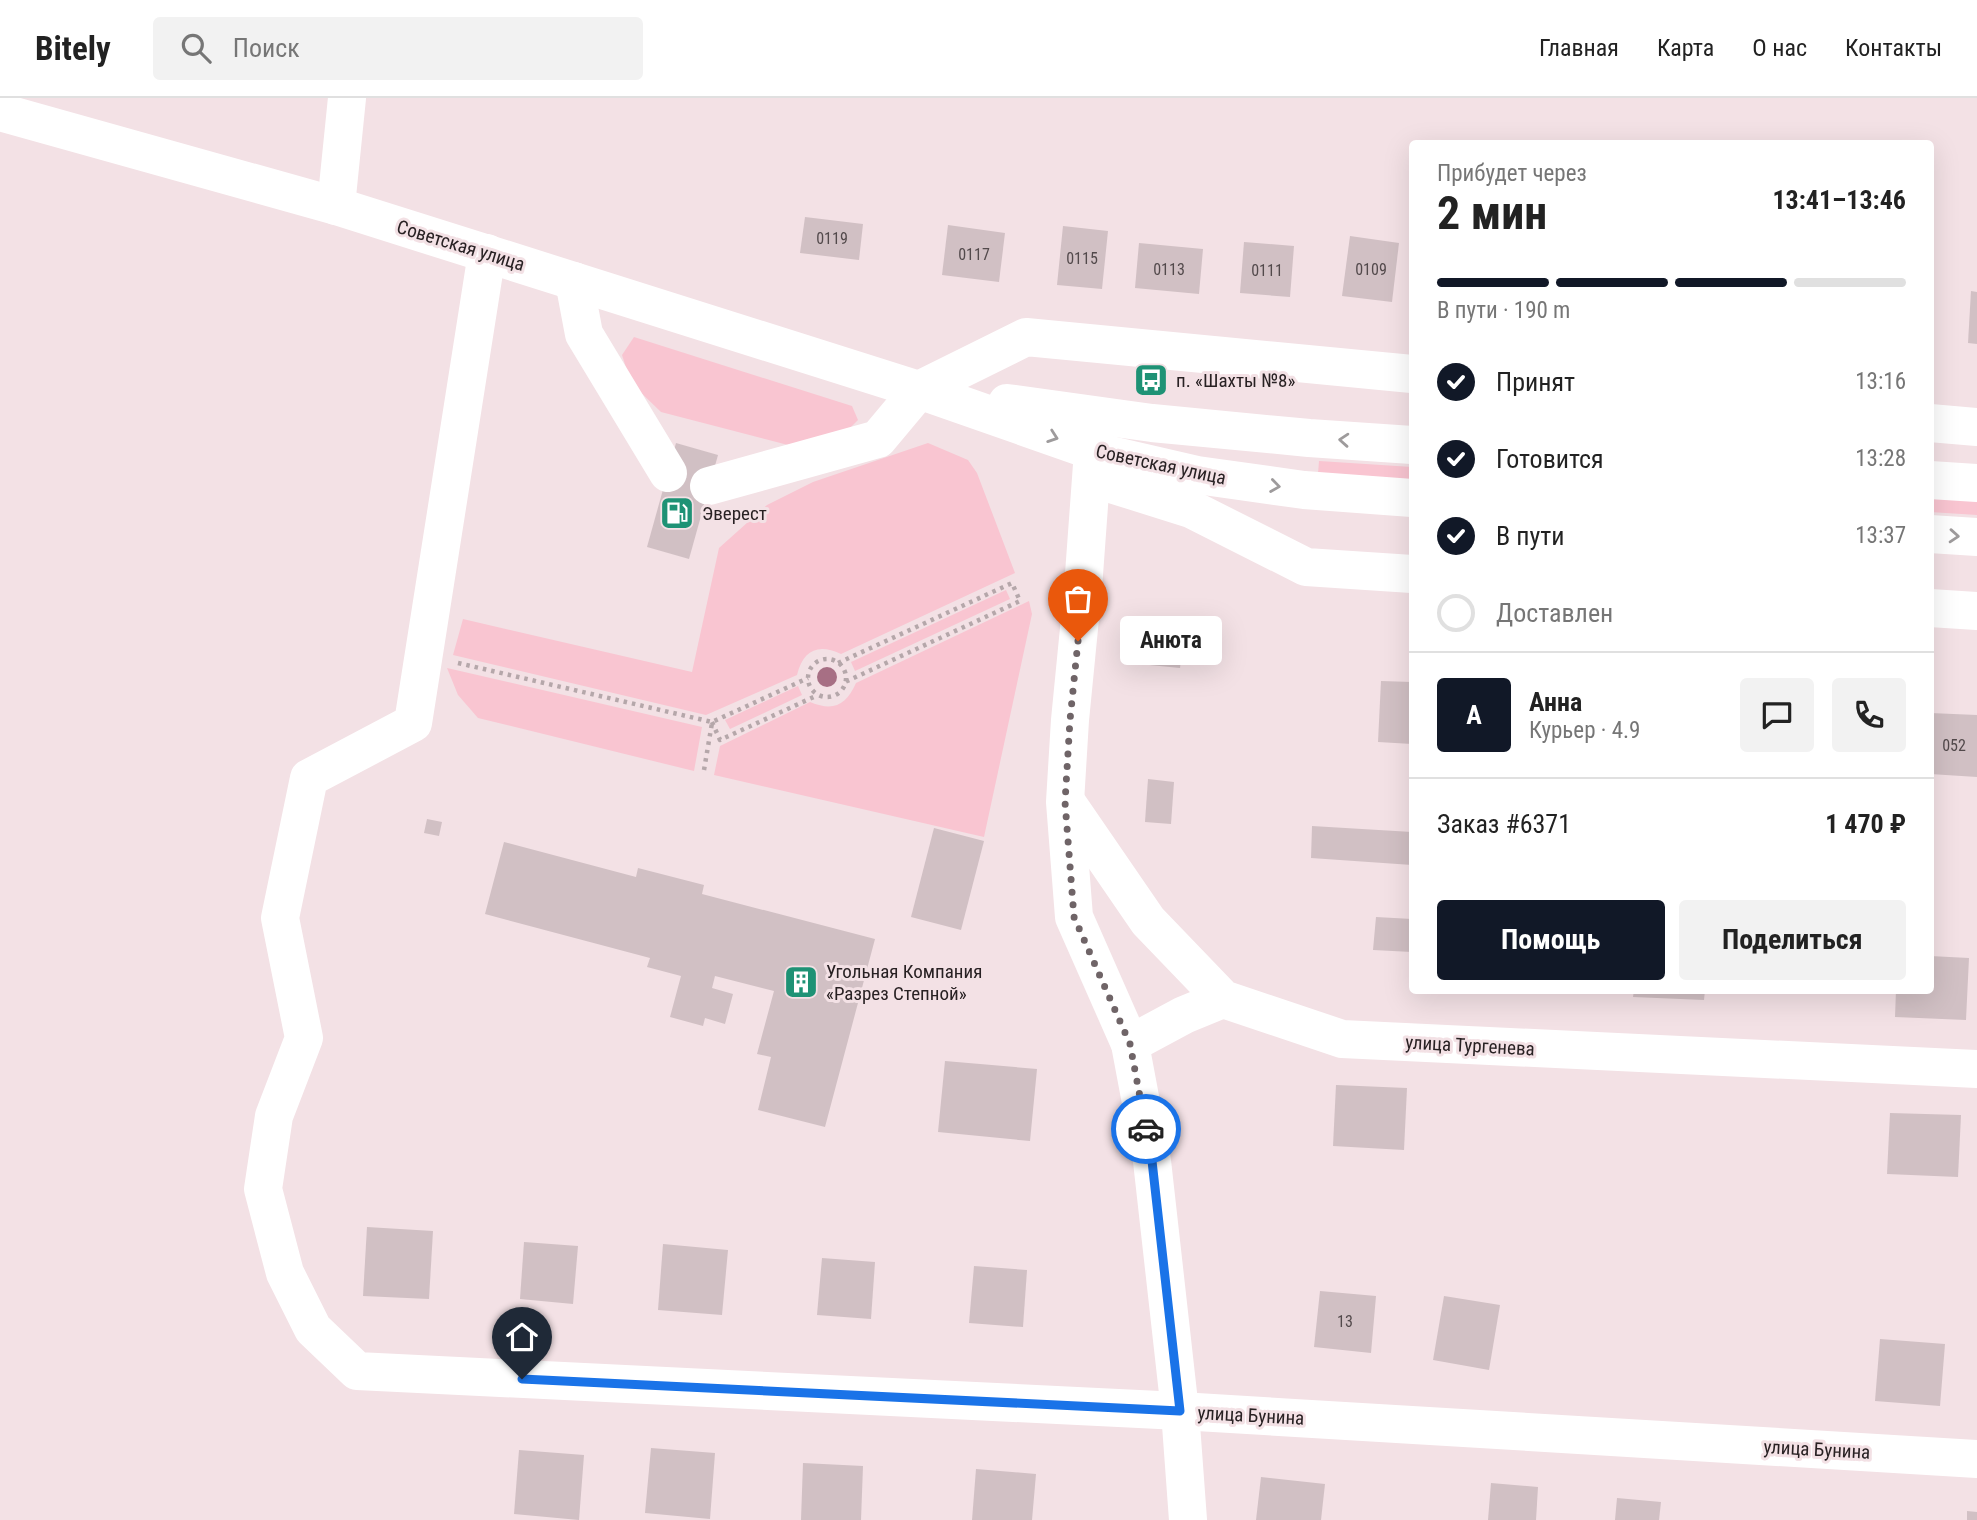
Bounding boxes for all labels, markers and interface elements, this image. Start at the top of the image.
search box [153,17,643,80]
text: Bitely [35,29,111,68]
icon: search [177,29,215,67]
text: Поиск [233,33,300,63]
text: Главная [1539,34,1619,62]
text: Карта [1657,34,1714,62]
text: О нас [1752,34,1807,62]
text: Контакты [1845,34,1942,62]
text: Прибудет через [1437,160,1587,187]
text: 13:41–13:46 [1772,185,1906,215]
text: 2 мин [1437,186,1547,240]
street label: Советская улица [394,215,528,276]
house number: 0119 [816,229,848,248]
house number: 0117 [958,245,990,264]
house number: 0115 [1066,249,1098,268]
house number: 0113 [1153,260,1185,279]
house number: 0109 [1355,260,1387,279]
house number: 0111 [1251,261,1283,280]
text: В пути · 190 m [1437,297,1570,324]
bus stop icon: п. «Шахты №8» [1132,361,1170,399]
icon: check [1437,363,1475,401]
text: Принят [1496,367,1575,397]
text: 13:16 [1855,368,1906,395]
place label: п. «Шахты №8» [1176,369,1295,392]
one-way arrow [1047,429,1059,443]
one-way arrow [1338,433,1349,448]
street label: Советская улица [1094,439,1228,490]
icon: check [1437,440,1475,478]
text: Готовится [1496,444,1604,474]
text: 13:28 [1855,445,1906,472]
one-way arrow [1269,478,1281,493]
fuel station icon: Эверест [658,494,696,532]
place label: Эверест [702,502,767,525]
icon: check [1437,517,1475,555]
text: В пути [1496,521,1565,551]
text: 13:37 [1855,522,1906,549]
one-way arrow [1948,528,1959,543]
pin [1048,569,1108,641]
icon: bag [1059,580,1097,618]
text: Доставлен [1496,598,1613,628]
callout: Анюта [1120,616,1222,666]
text: Анюта [1140,627,1202,654]
button: chat [1740,678,1814,752]
button: phone [1832,678,1906,752]
text: Анна [1529,687,1582,717]
text: А [1466,700,1482,730]
text: Курьер · 4.9 [1529,717,1640,744]
house number: 052 [1942,736,1966,755]
text: Заказ #6371 [1437,809,1571,839]
text: 1 470 ₽ [1825,809,1906,839]
button: Помощь [1437,900,1665,980]
button: Поделиться [1679,900,1906,980]
place label: Угольная Компания «Разрез Степной» [826,960,982,1005]
building icon: Угольная Компания «Разрез Степной» [782,963,820,1001]
street label: улица Тургенева [1405,1031,1535,1060]
courier [1111,1094,1181,1164]
icon: car [1127,1110,1165,1148]
pin [492,1307,552,1379]
house number: 13 [1337,1312,1353,1331]
icon: home [503,1318,541,1356]
street label: улица Бунина [1197,1401,1305,1430]
street label: улица Бунина [1763,1435,1871,1464]

